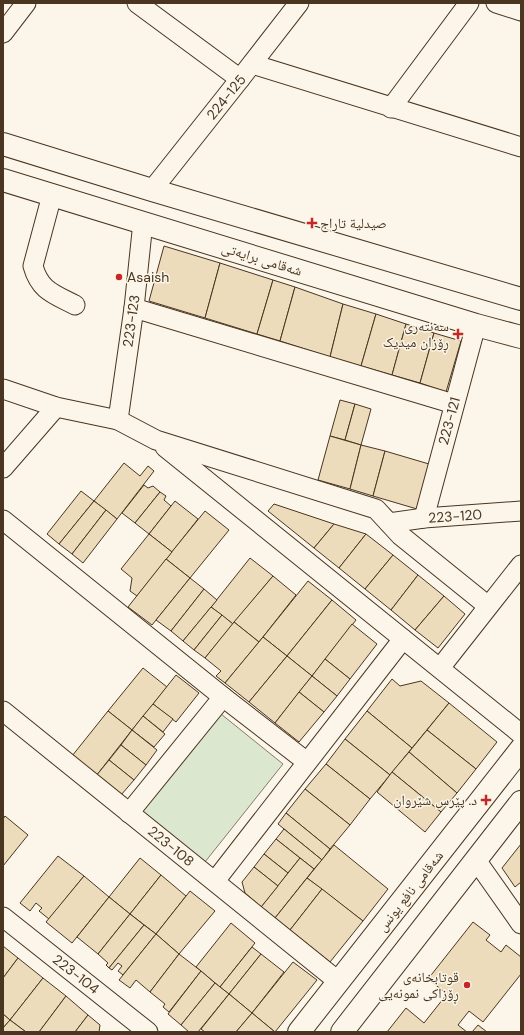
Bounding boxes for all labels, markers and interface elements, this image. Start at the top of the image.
street label: 224-125 [202,71,250,123]
place label: صيدلية تاراج [320,214,387,233]
marker: صيدلية تاراج [307,218,317,228]
street label: شەقامی برایەتی [220,238,304,280]
place label: Asaish [127,268,169,286]
marker: Asaish [114,272,124,282]
street label: 223-123 [118,294,144,348]
place label: سەنتەری ڕۆزان میدیک [383,317,449,354]
marker: سەنتەری ڕۆزان میدیک [452,328,464,340]
street label: 223-121 [434,395,464,447]
street label: 223-120 [428,505,482,527]
place label: د. پێرس شێروان [393,791,477,809]
marker: د. پێرس شێروان [480,794,492,806]
street label: 223-108 [144,822,198,870]
street label: شەقامی نافع یونس [373,847,448,936]
street label: 223-104 [49,950,103,998]
place label: قوتابخانەی ڕۆزاکی نمونەیی [378,968,459,1005]
marker: قوتابخانەی ڕۆزاکی نمونەیی [462,980,472,990]

